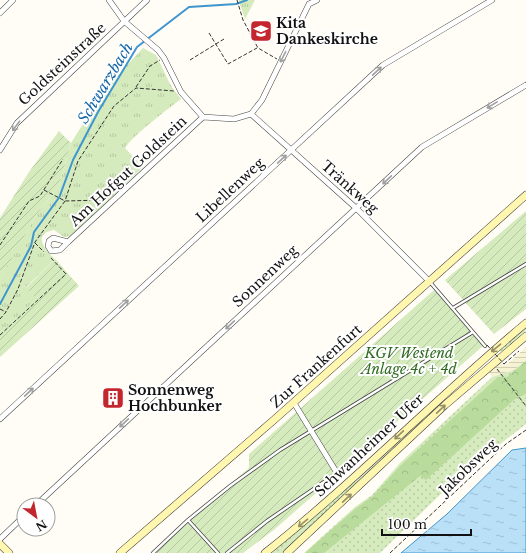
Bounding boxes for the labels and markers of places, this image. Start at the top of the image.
place label: Kita Dankeskirche [276,14,378,48]
school or university icon: Kita Dankeskirche [248,18,274,44]
place label: Sonnenweg Hochbunker [128,381,222,415]
building icon: Sonnenweg Hochbunker [100,385,126,411]

